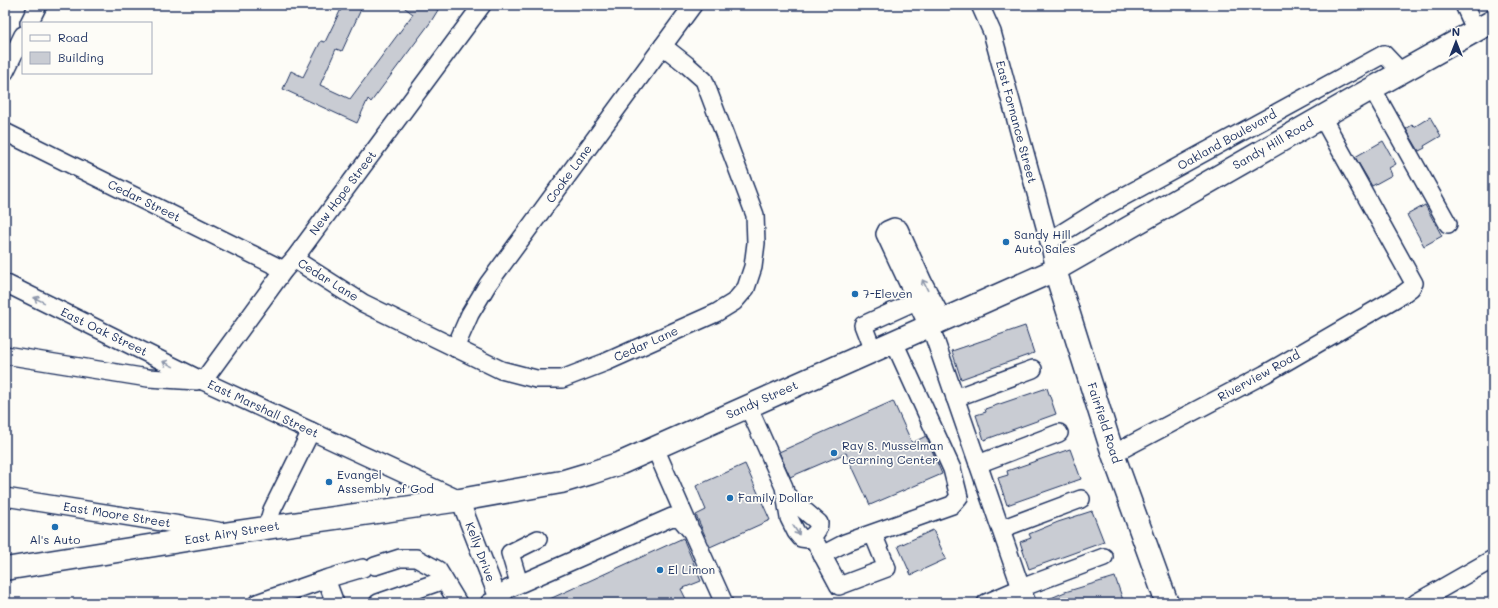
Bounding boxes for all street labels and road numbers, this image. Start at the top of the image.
street label: East Fornance Street [993,59,1041,185]
street label: Oakland Boulevard [1174,105,1279,173]
street label: Sandy Hill Road [1229,113,1316,173]
street label: Cooke Lane [542,141,595,206]
street label: New Hope Street [305,147,379,238]
street label: Cedar Street [105,176,184,225]
street label: Cedar Lane [295,254,362,304]
street label: East Oak Street [58,303,151,359]
street label: Cedar Lane [611,322,680,364]
street label: Riverview Road [1215,346,1303,404]
street label: East Marshall Street [205,375,321,441]
street label: Sandy Street [723,376,800,422]
street label: Fairfield Road [1084,380,1126,465]
street label: East Moore Street [62,498,172,530]
street label: East Airy Street [183,517,280,547]
street label: Kelly Drive [462,520,500,584]

